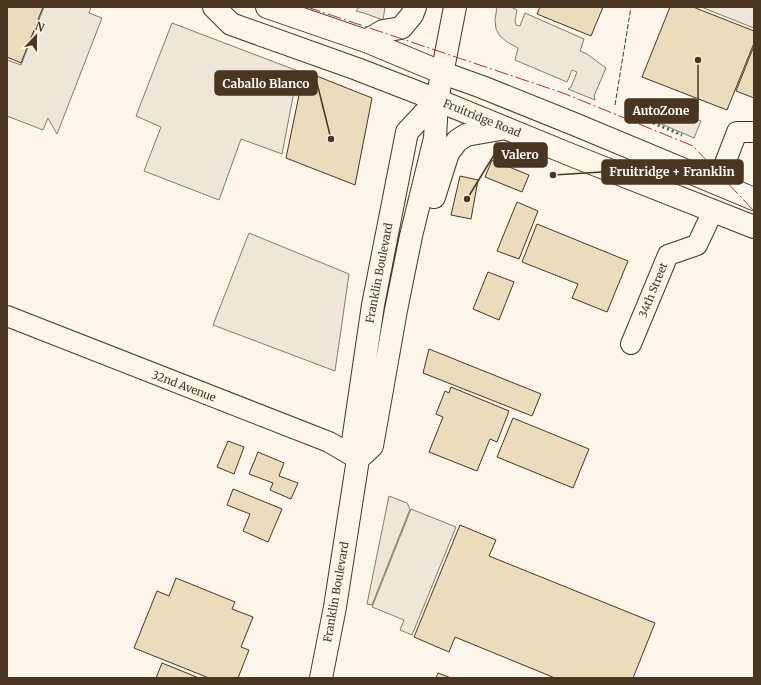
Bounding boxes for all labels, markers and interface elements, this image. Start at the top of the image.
north arrow [16,16,56,56]
text: N [33,19,47,35]
callout: Caballo Blanco [215,71,317,95]
text: Caballo Blanco [223,76,309,91]
street label: Fruitridge Road [441,96,523,140]
callout: AutoZone [625,99,698,123]
text: AutoZone [631,103,690,118]
callout: Valero [494,143,547,167]
text: Valero [500,147,539,162]
callout: Fruitridge + Franklin [602,160,743,184]
text: Fruitridge + Franklin [609,164,735,179]
street label: Franklin Boulevard [362,221,396,324]
street label: 34th Street [636,260,671,320]
street label: 32nd Avenue [150,367,218,405]
street label: Franklin Boulevard [320,540,352,643]

